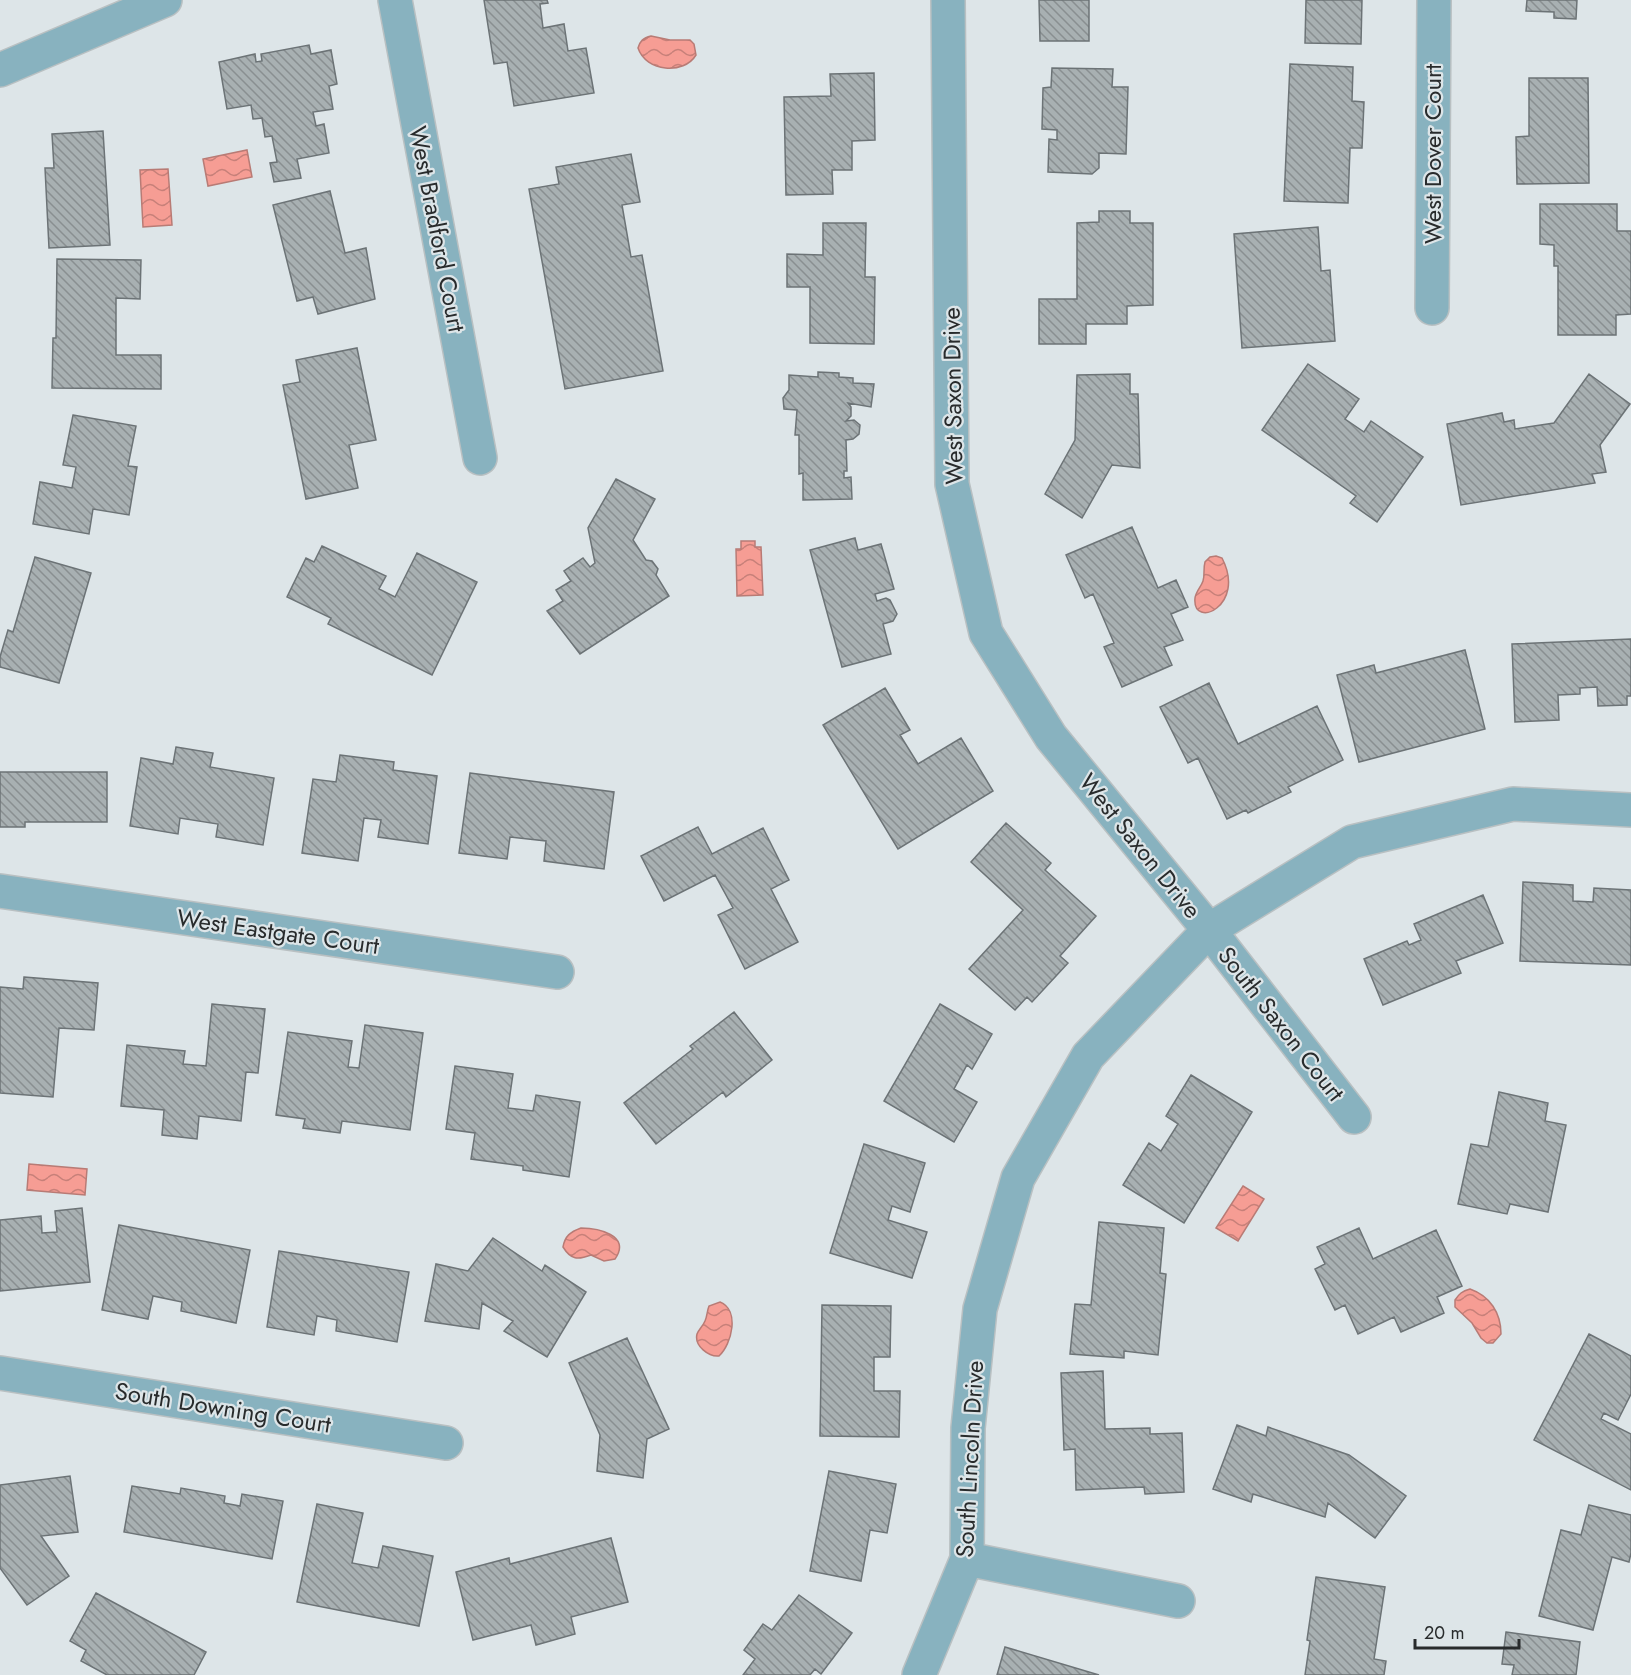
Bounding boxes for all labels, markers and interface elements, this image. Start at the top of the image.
street label: West Dover Court [1415,64,1450,244]
street label: West Bradford Court [400,123,475,335]
street label: West Saxon Drive [933,307,972,485]
street label: West Saxon Drive [1071,766,1210,926]
street label: West Eastgate Court [175,900,382,963]
street label: South Saxon Court [1210,939,1353,1109]
street label: South Lincoln Drive [947,1360,992,1558]
street label: South Downing Court [113,1373,334,1442]
scale bar [1415,1612,1518,1650]
text: 20 m [1424,1620,1464,1646]

